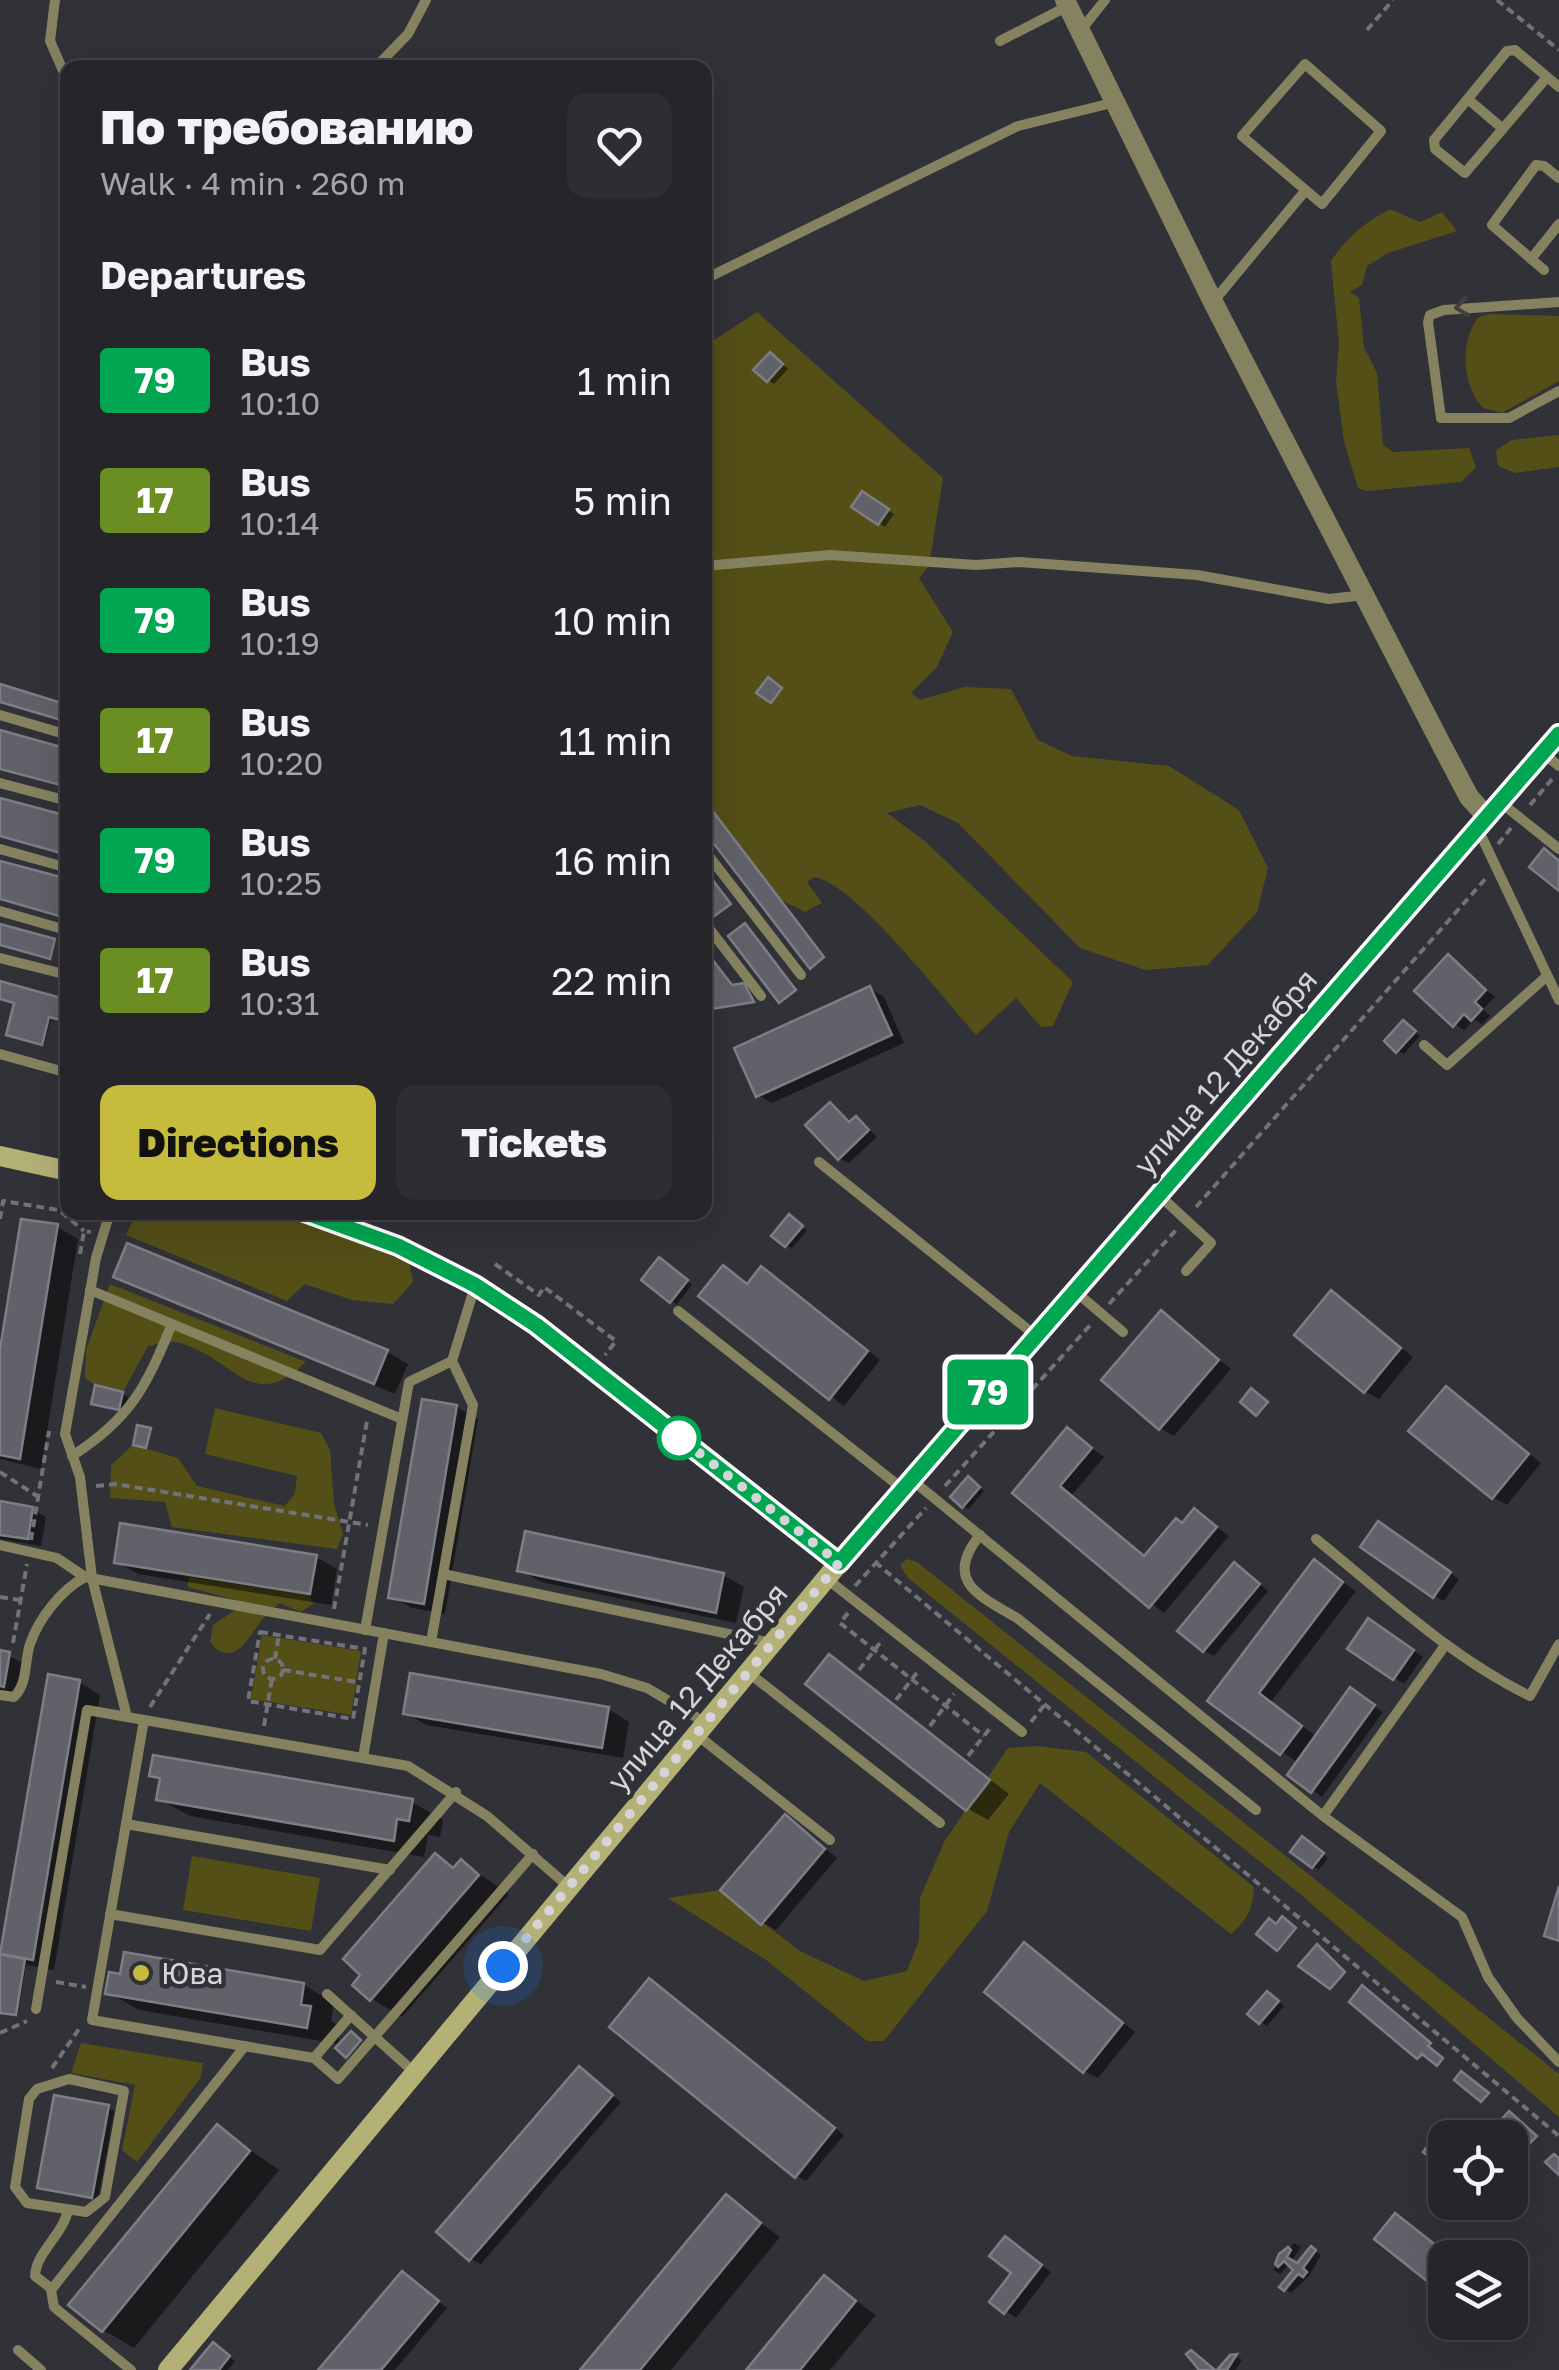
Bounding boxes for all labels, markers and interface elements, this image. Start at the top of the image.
button: heart [567,93,672,198]
text: По требованию [100,97,473,155]
text: Walk · 4 min · 260 m [100,164,405,202]
text: Departures [100,252,306,297]
one-way arrow [1454,296,1470,317]
text: Bus [240,339,311,384]
text: 1 min [577,358,672,403]
text: 79 [134,359,176,401]
text: 10:10 [240,384,320,422]
text: Bus [240,459,311,504]
text: 5 min [573,478,672,523]
text: 17 [136,479,174,521]
text: 10:14 [240,504,320,542]
text: Bus [240,579,311,624]
text: 10 min [553,598,672,643]
text: 79 [134,599,176,641]
text: 10:19 [240,624,320,662]
text: Bus [240,699,311,744]
text: 11 min [558,718,672,763]
text: 17 [136,719,174,761]
text: 10:20 [240,744,323,782]
text: Bus [240,819,311,864]
text: 16 min [554,838,672,883]
text: 79 [134,839,176,881]
text: 10:25 [240,864,322,902]
text: Bus [240,939,311,984]
text: 22 min [551,958,672,1003]
text: 17 [136,959,174,1001]
street label: улица 12 Декабря [1126,962,1324,1182]
text: 10:31 [240,984,319,1022]
button: Directions [100,1085,376,1200]
button: Tickets [396,1085,672,1200]
line badge: 79 [943,1360,1033,1424]
text: 79 [967,1371,1009,1413]
unlabelled marker [658,1417,700,1459]
street label: улица 12 Декабря [599,1575,795,1799]
your location [478,1941,528,1991]
place label: Юва [161,1955,223,1991]
marker: Юва [130,1962,152,1984]
map controls [1428,2120,1528,2340]
button: locate [1428,2120,1528,2220]
button: layers [1428,2240,1528,2340]

